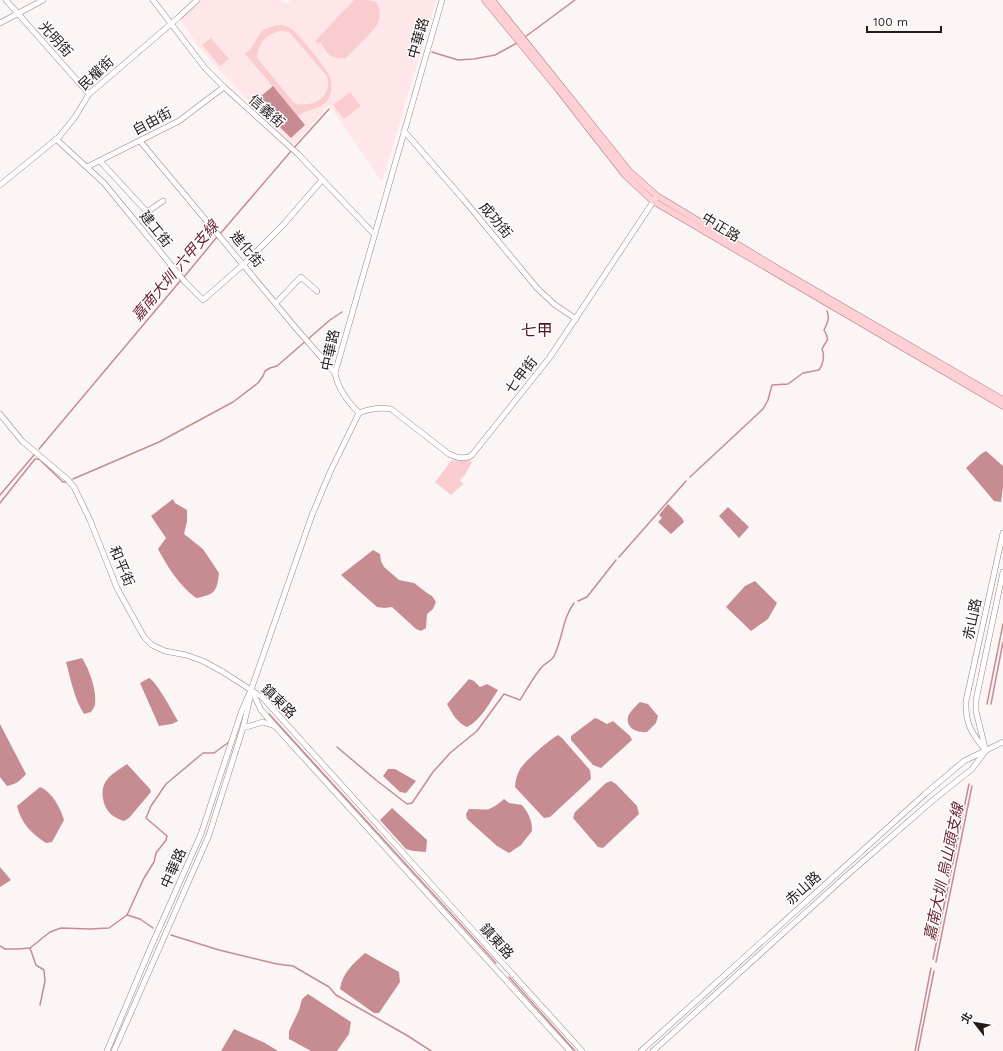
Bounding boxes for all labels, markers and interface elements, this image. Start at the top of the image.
scale bar [867,8,941,34]
text: 100 m [873,15,908,29]
street label: 中華路 [405,16,431,60]
street label: 光明街 [36,18,76,60]
street label: 民權街 [75,53,117,93]
street label: 信義街 [246,91,288,131]
street label: 自由街 [130,104,174,138]
street label: 成功街 [476,199,516,241]
street label: 建工街 [137,208,175,250]
street label: 中正路 [699,209,743,245]
water label: 嘉南大圳 六甲支線 [128,216,223,325]
street label: 進化街 [227,228,267,270]
district label: 七甲 [521,321,553,340]
street label: 中華路 [318,328,342,372]
street label: 七甲街 [502,354,540,396]
street label: 和平街 [106,544,138,588]
street label: 赤山路 [960,597,984,641]
street label: 鎮東路 [258,681,300,721]
water label: 嘉南大圳 烏山頭支線 [921,800,968,942]
street label: 中華路 [157,846,189,890]
street label: 赤山路 [782,868,824,908]
street label: 鎮東路 [477,920,517,962]
north arrow [955,1003,995,1043]
text: 北 [958,1010,975,1026]

